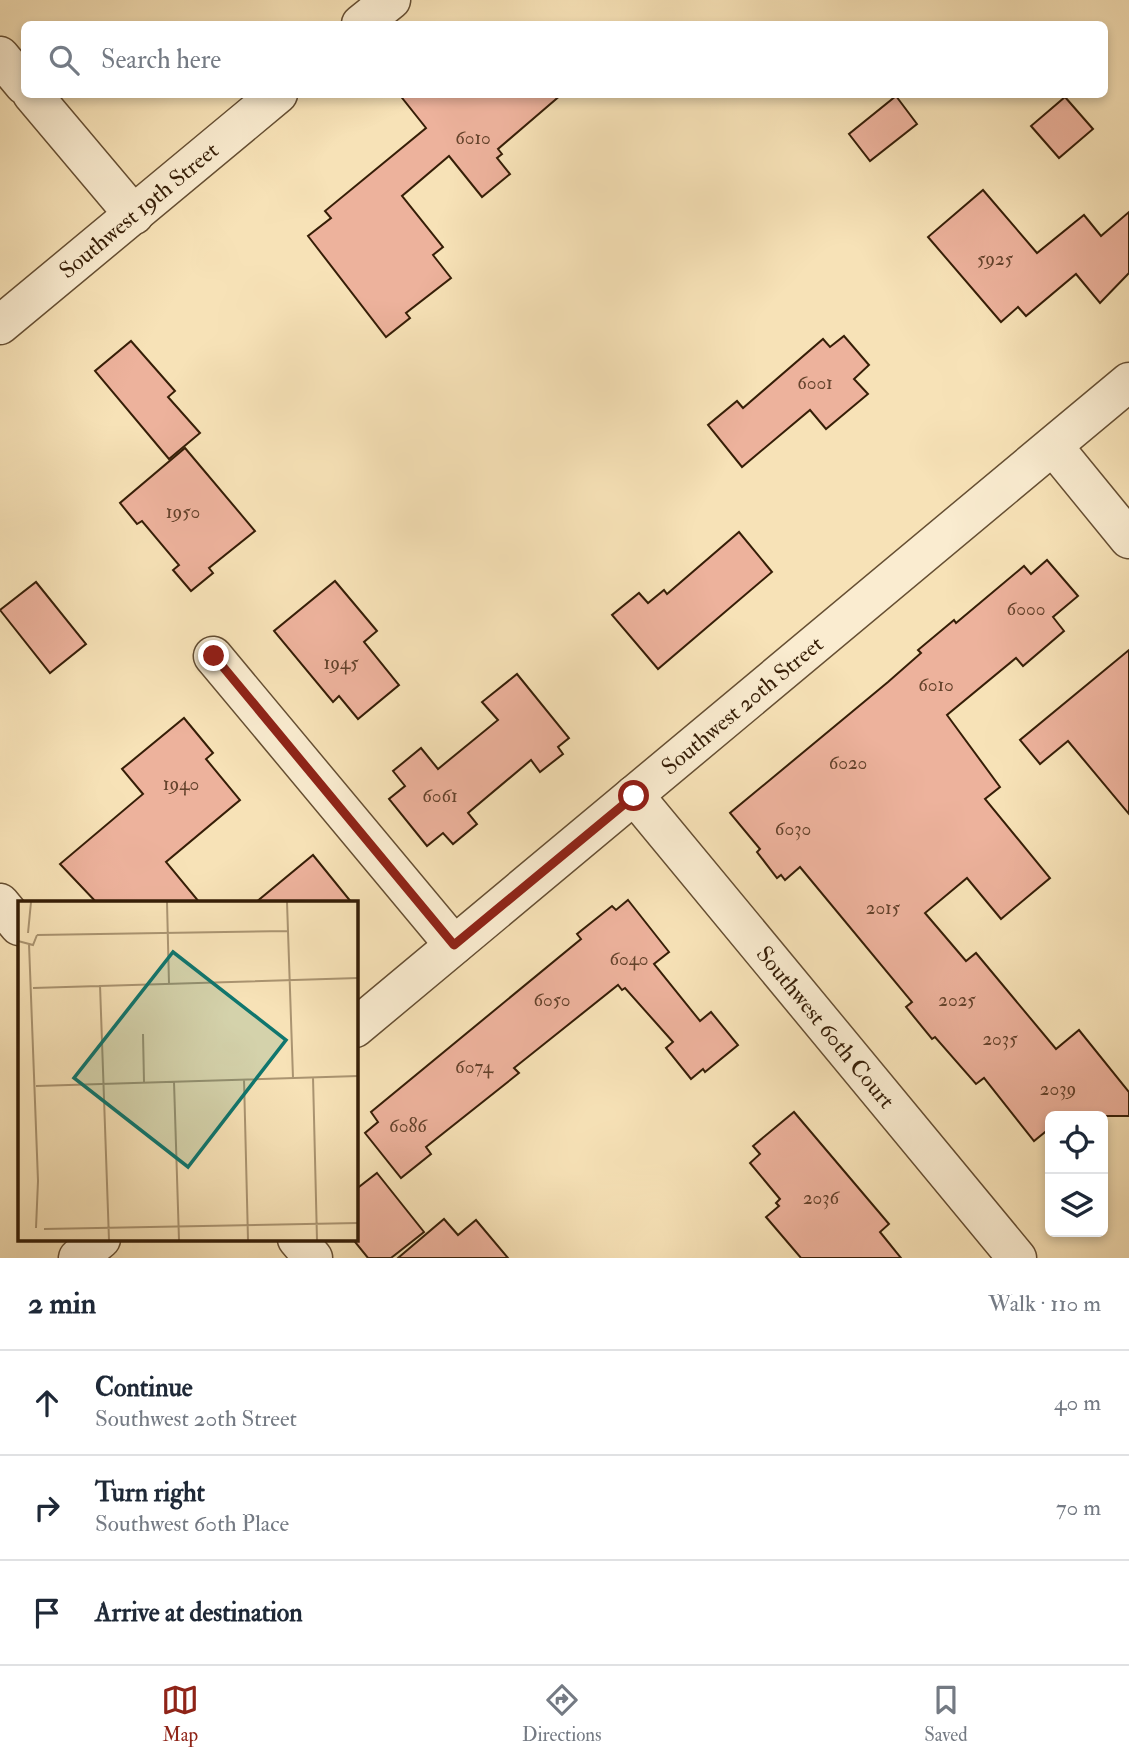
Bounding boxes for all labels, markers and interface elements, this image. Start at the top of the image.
search box [21,21,1108,98]
icon: search [45,41,83,79]
text: Search here [101,44,221,76]
house number: 6010 [455,126,491,150]
street label: Southwest 19th Street [53,135,224,285]
house number: 5925 [977,247,1014,271]
house number: 6001 [797,371,833,395]
house number: 1950 [166,500,200,524]
house number: 6000 [1007,597,1045,621]
street label: Southwest 20th Street [655,629,829,781]
route end [198,640,229,671]
house number: 1945 [323,651,359,675]
house number: 6010 [918,673,954,697]
house number: 6020 [829,751,867,775]
house number: 1940 [163,772,199,796]
route start [618,780,649,811]
house number: 6061 [422,784,458,808]
house number: 6030 [775,817,811,841]
house number: 2015 [866,896,901,920]
inset map [18,901,357,1240]
street label: Southwest 60th Court [750,940,902,1114]
house number: 6040 [609,947,649,971]
house number: 6050 [533,988,571,1012]
house number: 2025 [938,988,976,1012]
house number: 2035 [982,1027,1018,1051]
house number: 6074 [455,1055,494,1079]
house number: 2039 [1040,1077,1076,1101]
map controls [1045,1111,1108,1237]
button: locate [1045,1111,1108,1174]
house number: 6086 [389,1114,428,1138]
button: layers [1045,1174,1108,1237]
house number: 2036 [803,1186,841,1210]
text: 2 min [28,1285,96,1322]
text: Walk · 110 m [988,1289,1101,1318]
text: Continue [95,1372,193,1404]
icon: ahead [28,1384,66,1422]
text: 40 m [1054,1388,1101,1417]
text: Southwest 20th Street [95,1404,297,1433]
text: Turn right [95,1477,205,1509]
icon: right [28,1489,66,1527]
text: 70 m [1056,1493,1101,1522]
text: Southwest 60th Place [95,1509,289,1538]
icon: arrive [28,1594,66,1632]
text: Arrive at destination [95,1597,303,1629]
tab: Map [161,1681,199,1747]
tab: Directions [522,1681,602,1747]
tab: Saved [924,1681,968,1747]

